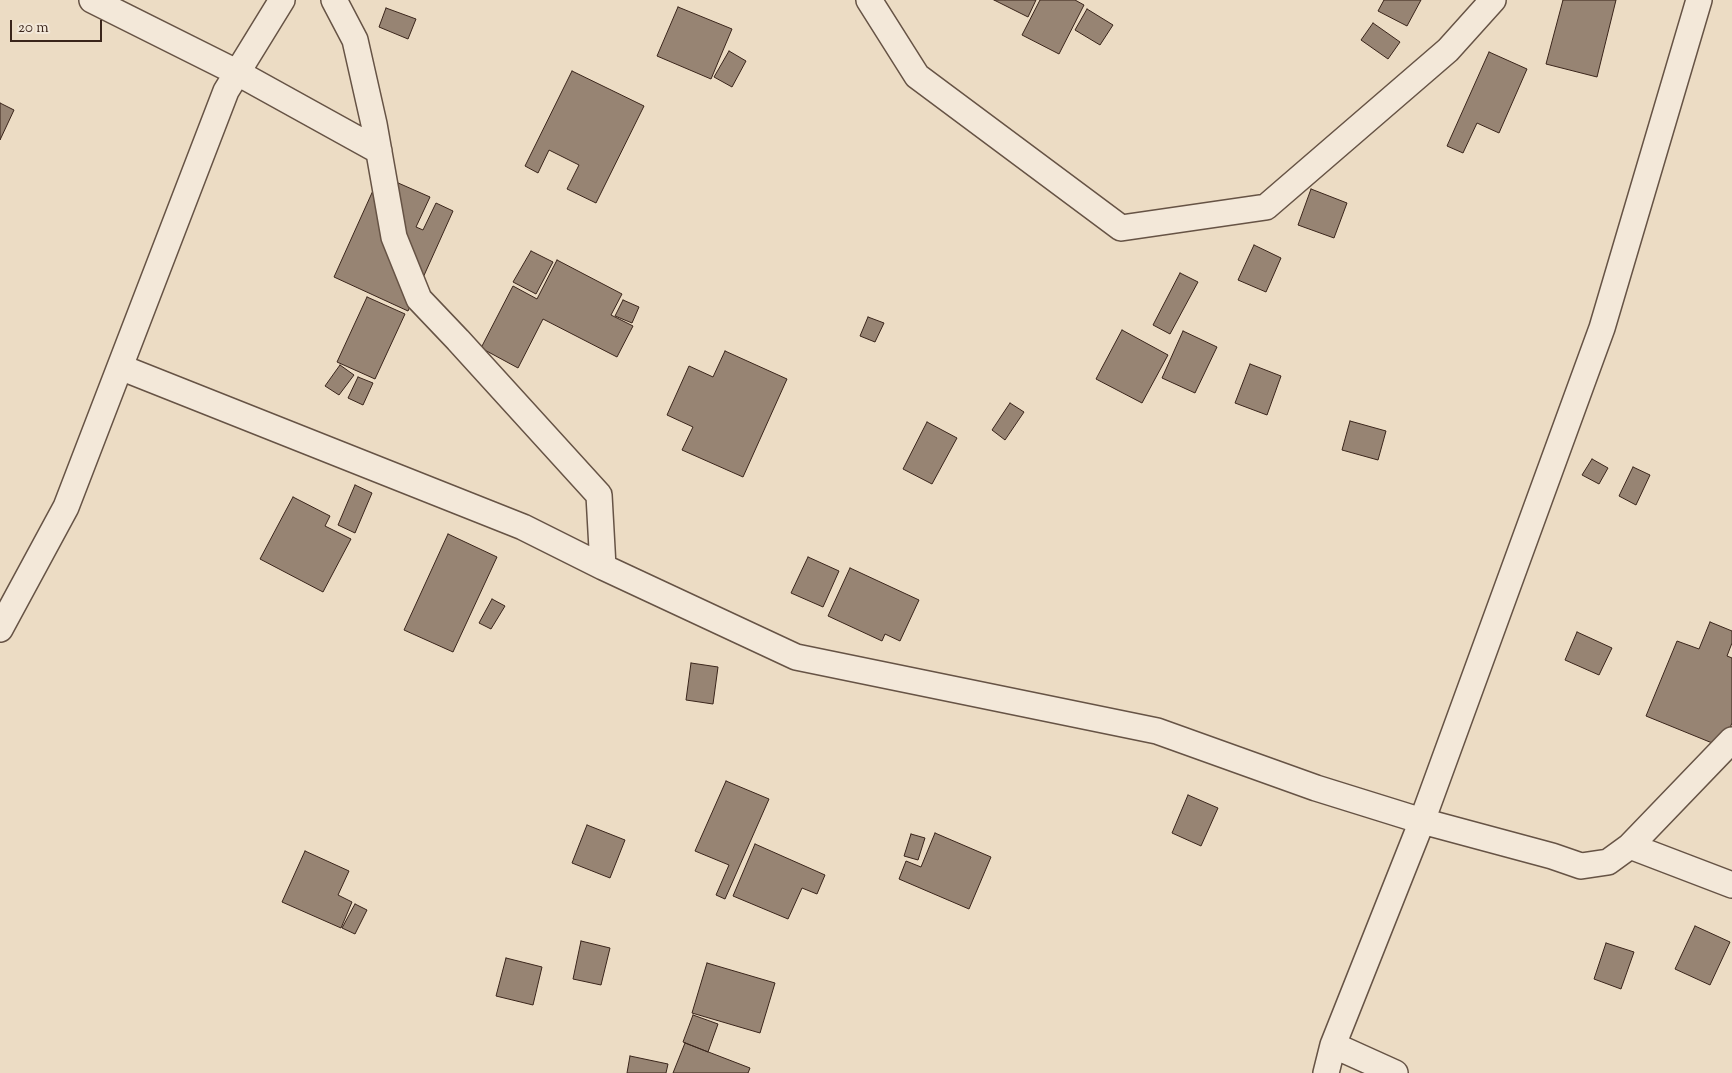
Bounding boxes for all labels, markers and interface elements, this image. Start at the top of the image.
scale bar [12,10,105,42]
text: 20 m [18,18,49,39]

